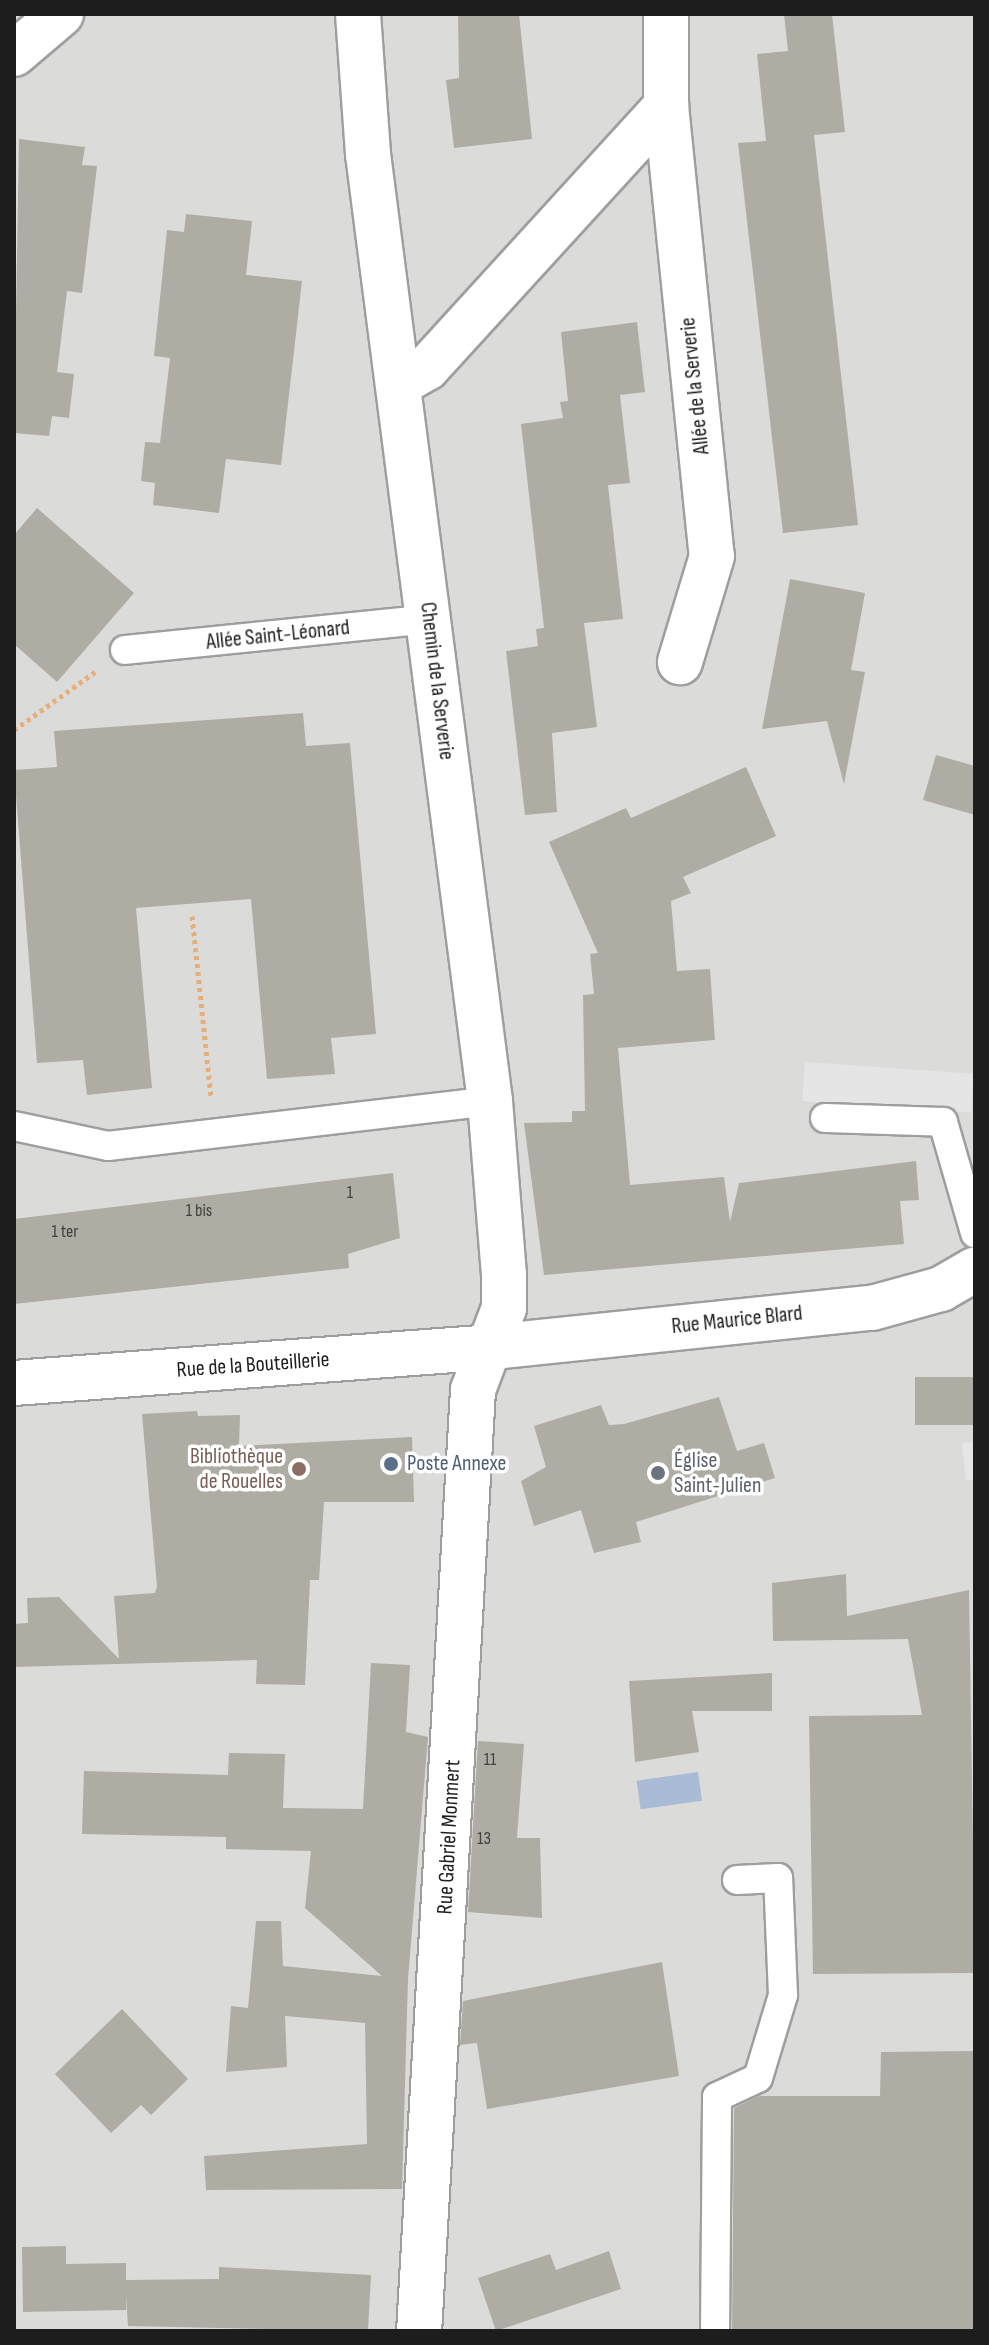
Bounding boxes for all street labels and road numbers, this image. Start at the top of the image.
street label: Allée de la Serverie [675,316,715,456]
street label: Chemin de la Serverie [414,601,460,761]
street label: Allée Saint-Léonard [205,614,351,656]
street label: Rue Maurice Blard [670,1300,804,1340]
street label: Rue de la Bouteillerie [176,1346,330,1384]
street label: Rue Gabriel Monmert [432,1759,466,1915]

